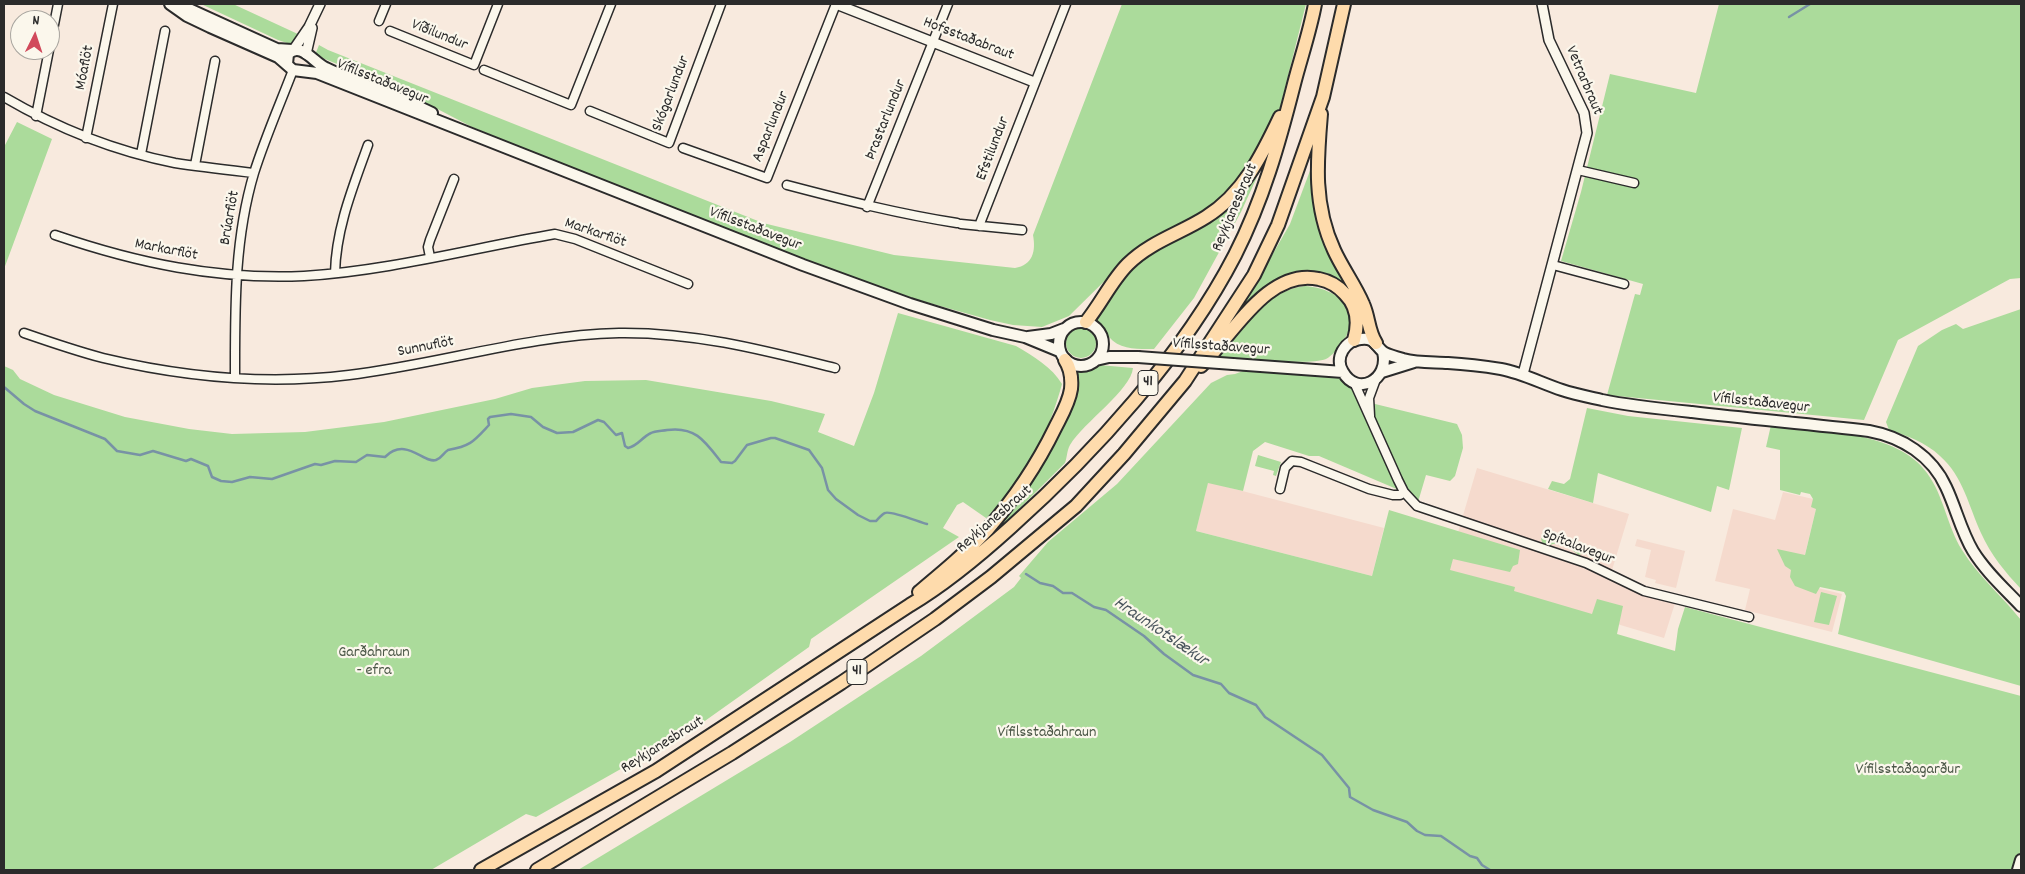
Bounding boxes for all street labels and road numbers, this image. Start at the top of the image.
street label: Hofsstaðabraut [920,14,1016,66]
street label: Víðilundur [408,16,470,56]
street label: Móaflöt [72,44,100,92]
street label: Vetrarbraut [1560,44,1606,118]
street label: Skógarlundur [649,53,695,135]
street label: Vífilsstaðavegur [333,56,431,110]
street label: Þrastarlundur [862,77,912,163]
street label: Asparlundur [749,89,795,165]
street label: Efstilundur [973,114,1015,184]
street label: Reykjanesbraut [1209,161,1263,255]
street label: Brúarflöt [217,189,245,247]
street label: Vífilsstaðavegur [706,204,804,256]
street label: Markarflöt [562,215,628,253]
street label: Markarflöt [133,235,199,267]
street label: Sunnuflöt [396,333,456,363]
street label: Vífilsstaðavegur [1172,335,1270,361]
road number: 41 [1138,370,1158,396]
street label: Vífilsstaðavegur [1712,389,1810,419]
street label: Reykjanesbraut [953,482,1037,558]
street label: Spítalavegur [1539,525,1617,571]
road number: 41 [847,660,867,684]
street label: Reykjanesbraut [618,713,708,779]

